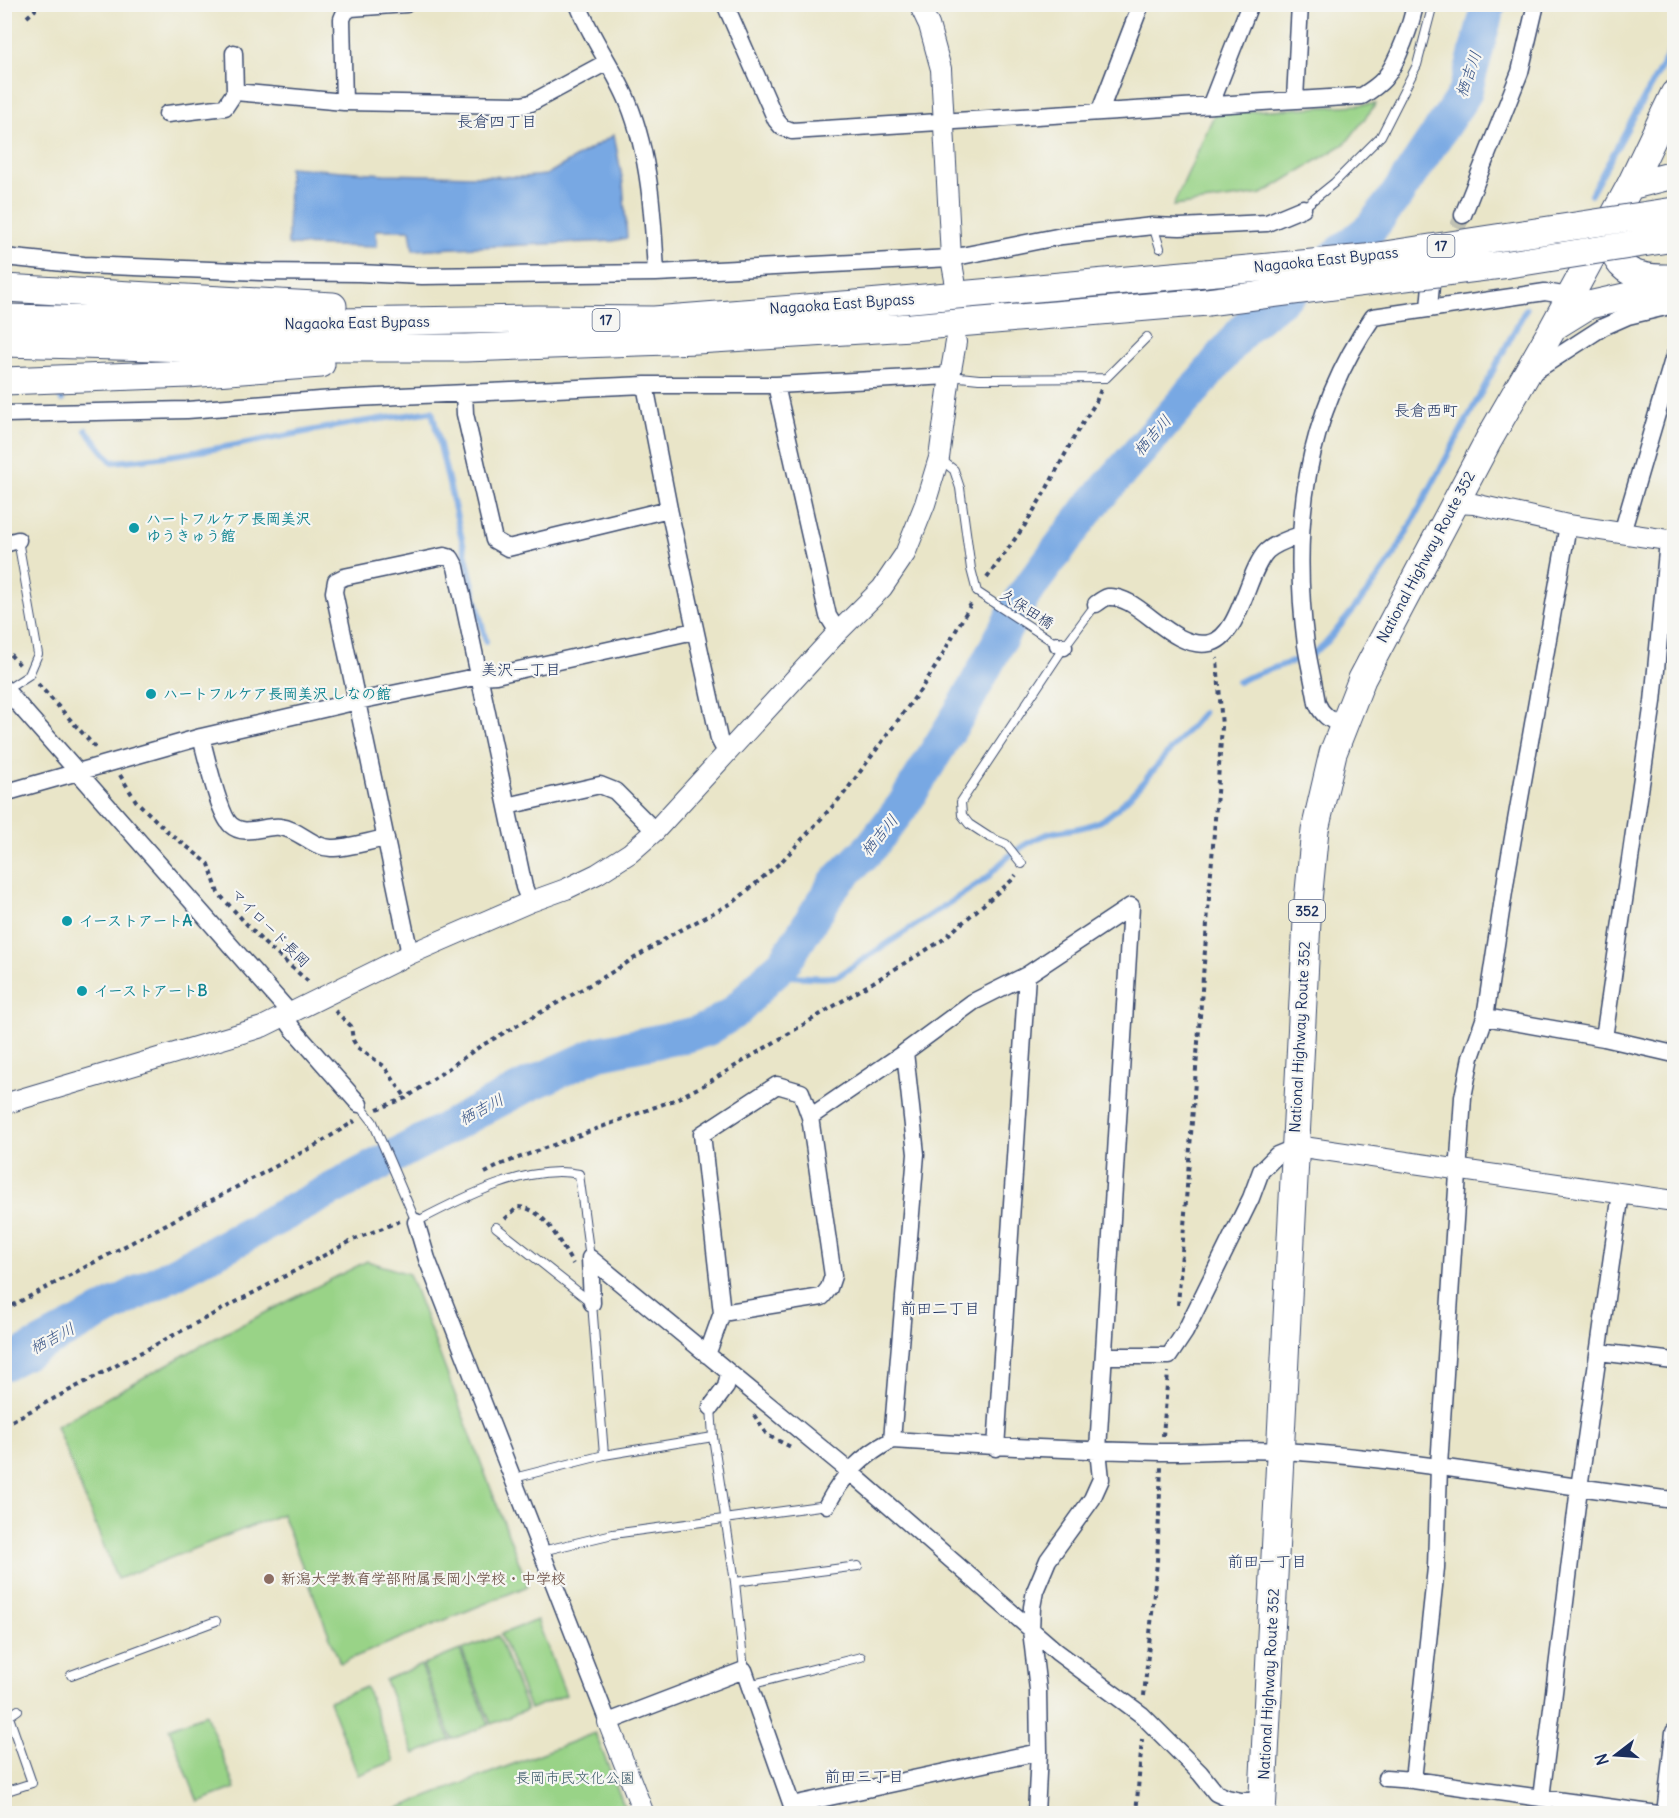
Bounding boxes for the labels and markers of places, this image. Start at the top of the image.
place label: ハートフルケア長岡美沢 ゆうきゅう館 [146,509,311,545]
marker: ハートフルケア長岡美沢 ゆうきゅう館 [127,521,141,535]
place label: ハートフルケア長岡美沢 しなの館 [163,684,391,703]
marker: ハートフルケア長岡美沢 しなの館 [144,687,158,701]
place label: イーストアートA [79,911,193,930]
marker: イーストアートA [60,914,74,928]
place label: イーストアートB [94,981,208,1000]
marker: イーストアートB [75,984,89,998]
place label: 新潟大学教育学部附属長岡小学校・中学校 [281,1569,566,1588]
marker: 新潟大学教育学部附属長岡小学校・中学校 [262,1572,276,1586]

